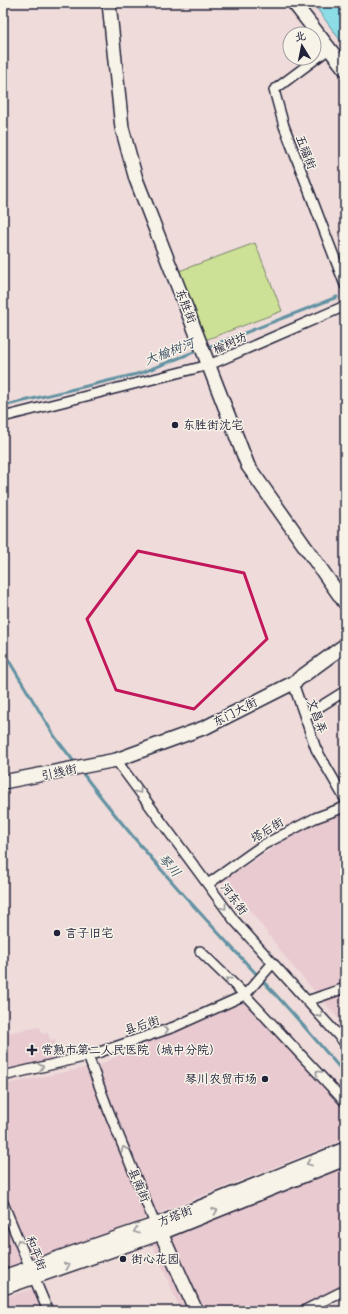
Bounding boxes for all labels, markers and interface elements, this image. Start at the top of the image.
north arrow [282,26,322,66]
text: 北 [294,31,307,45]
street label: 五福街 [291,133,318,172]
street label: 东胜街 [171,287,198,326]
street label: 榆树坊 [211,330,250,359]
water label: 大榆树河 [143,335,199,370]
place label: 东胜街沈宅 [183,419,243,434]
marker: 东胜街沈宅 [170,420,180,430]
street label: 东门大街 [211,696,260,731]
street label: 文昌弄 [302,697,329,736]
street label: 引线街 [40,762,78,785]
one-way arrow [134,787,142,794]
street label: 塔后街 [248,815,287,847]
water label: 琴川 [154,851,184,882]
street label: 河东街 [216,881,250,919]
one-way arrow [220,902,227,909]
place label: 言子旧宅 [65,927,113,942]
marker: 言子旧宅 [52,928,62,938]
one-way arrow [225,977,233,985]
one-way arrow [315,1010,322,1017]
street label: 县后街 [123,1014,162,1039]
one-way arrow [162,1026,169,1035]
place label: 常熟市第二人民医院（城中分院） [41,1043,221,1059]
marker: 常熟市第二人民医院（城中分院） [26,1044,38,1056]
one-way arrow [38,1063,44,1071]
one-way arrow [316,1071,323,1078]
place label: 琴川农贸市场 [185,1073,257,1088]
marker: 琴川农贸市场 [260,1074,270,1084]
one-way arrow [121,1146,129,1154]
one-way arrow [305,1159,312,1167]
street label: 县南街 [124,1166,152,1205]
street label: 方塔街 [156,1203,195,1231]
one-way arrow [211,1208,218,1216]
one-way arrow [132,1227,139,1235]
street label: 和平街 [21,1234,48,1273]
one-way arrow [15,1238,23,1245]
place label: 街心花园 [131,1253,179,1268]
marker: 街心花园 [118,1254,128,1264]
one-way arrow [63,1263,70,1271]

